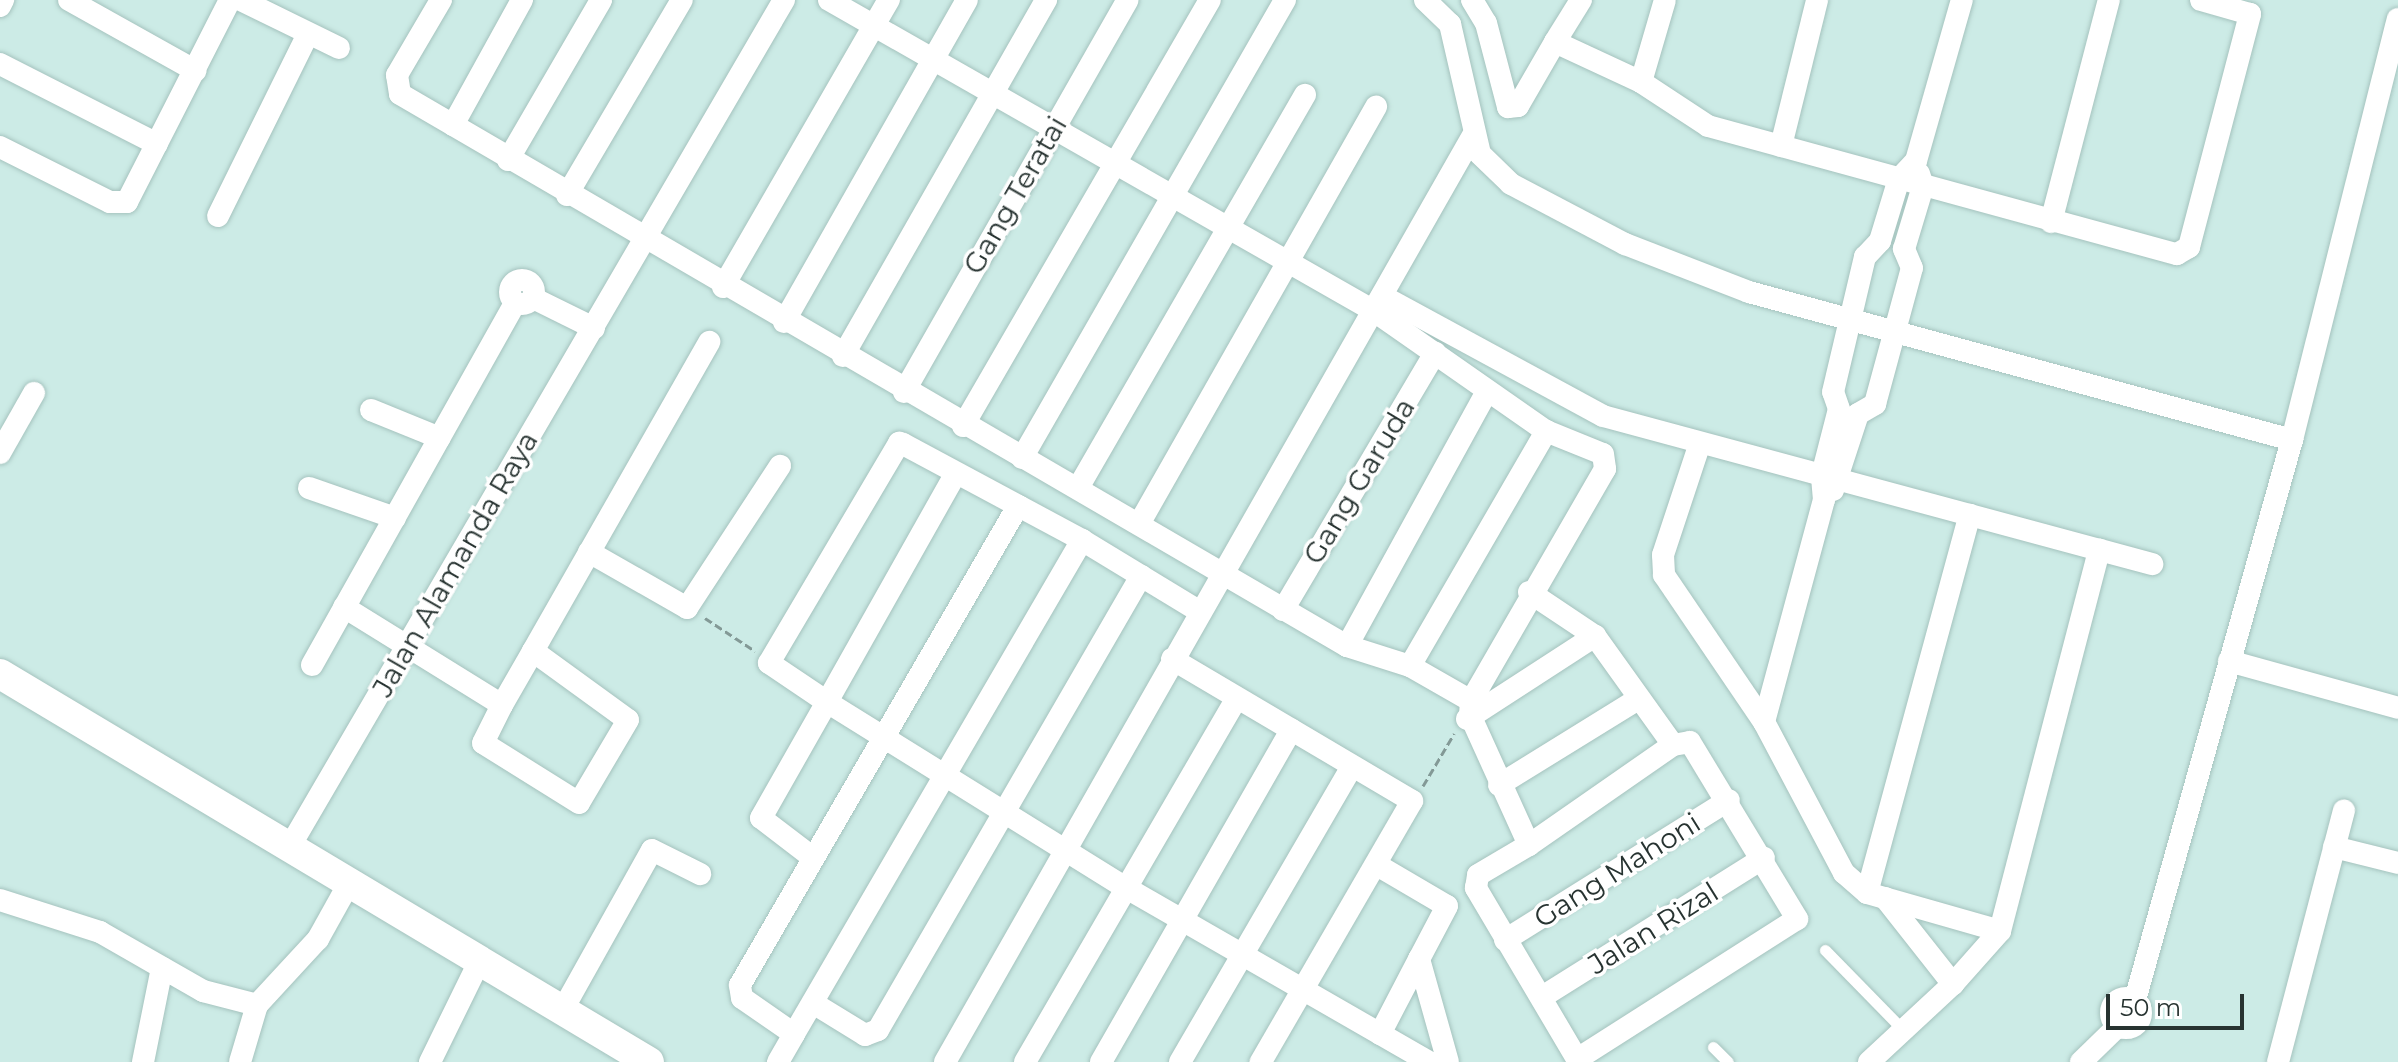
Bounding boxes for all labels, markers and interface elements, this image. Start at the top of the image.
street label: Gang Teratai [956,110,1074,280]
street label: Gang Garuda [1296,392,1422,570]
street label: Jalan Alamanda Raya [365,426,545,702]
street label: Gang Mahoni [1528,805,1706,935]
street label: Jalan Rizal [1582,875,1724,981]
scale bar [2110,978,2248,1028]
text: 50 m [2120,993,2181,1022]

